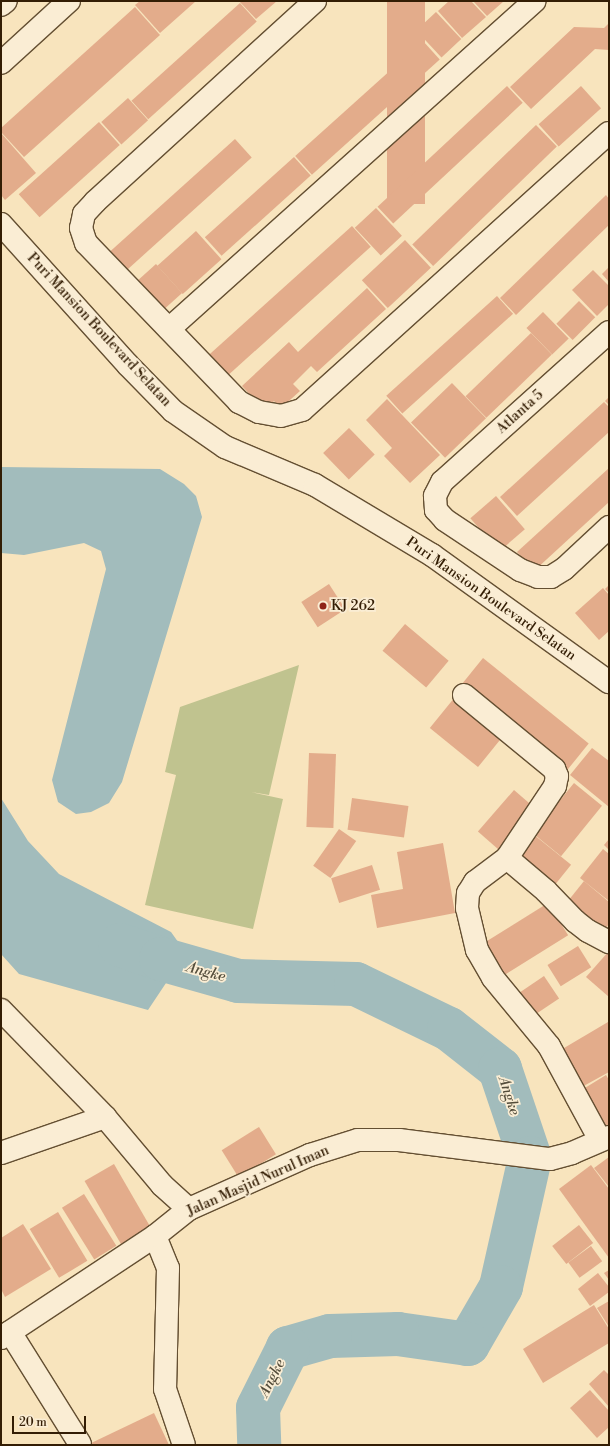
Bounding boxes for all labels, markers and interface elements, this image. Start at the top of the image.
street label: Puri Mansion Boulevard Selatan [23,250,175,410]
street label: Atlanta 5 [493,387,547,437]
street label: Puri Mansion Boulevard Selatan [403,534,579,664]
place label: KJ 262 [331,598,375,614]
marker: KJ 262 [318,601,328,611]
water label: Angke [184,958,228,986]
water label: Angke [494,1074,524,1118]
street label: Jalan Masjid Nurul Iman [184,1142,332,1220]
water label: Angke [255,1356,289,1400]
scale bar [14,1408,88,1434]
text: 20 m [19,1415,47,1430]

